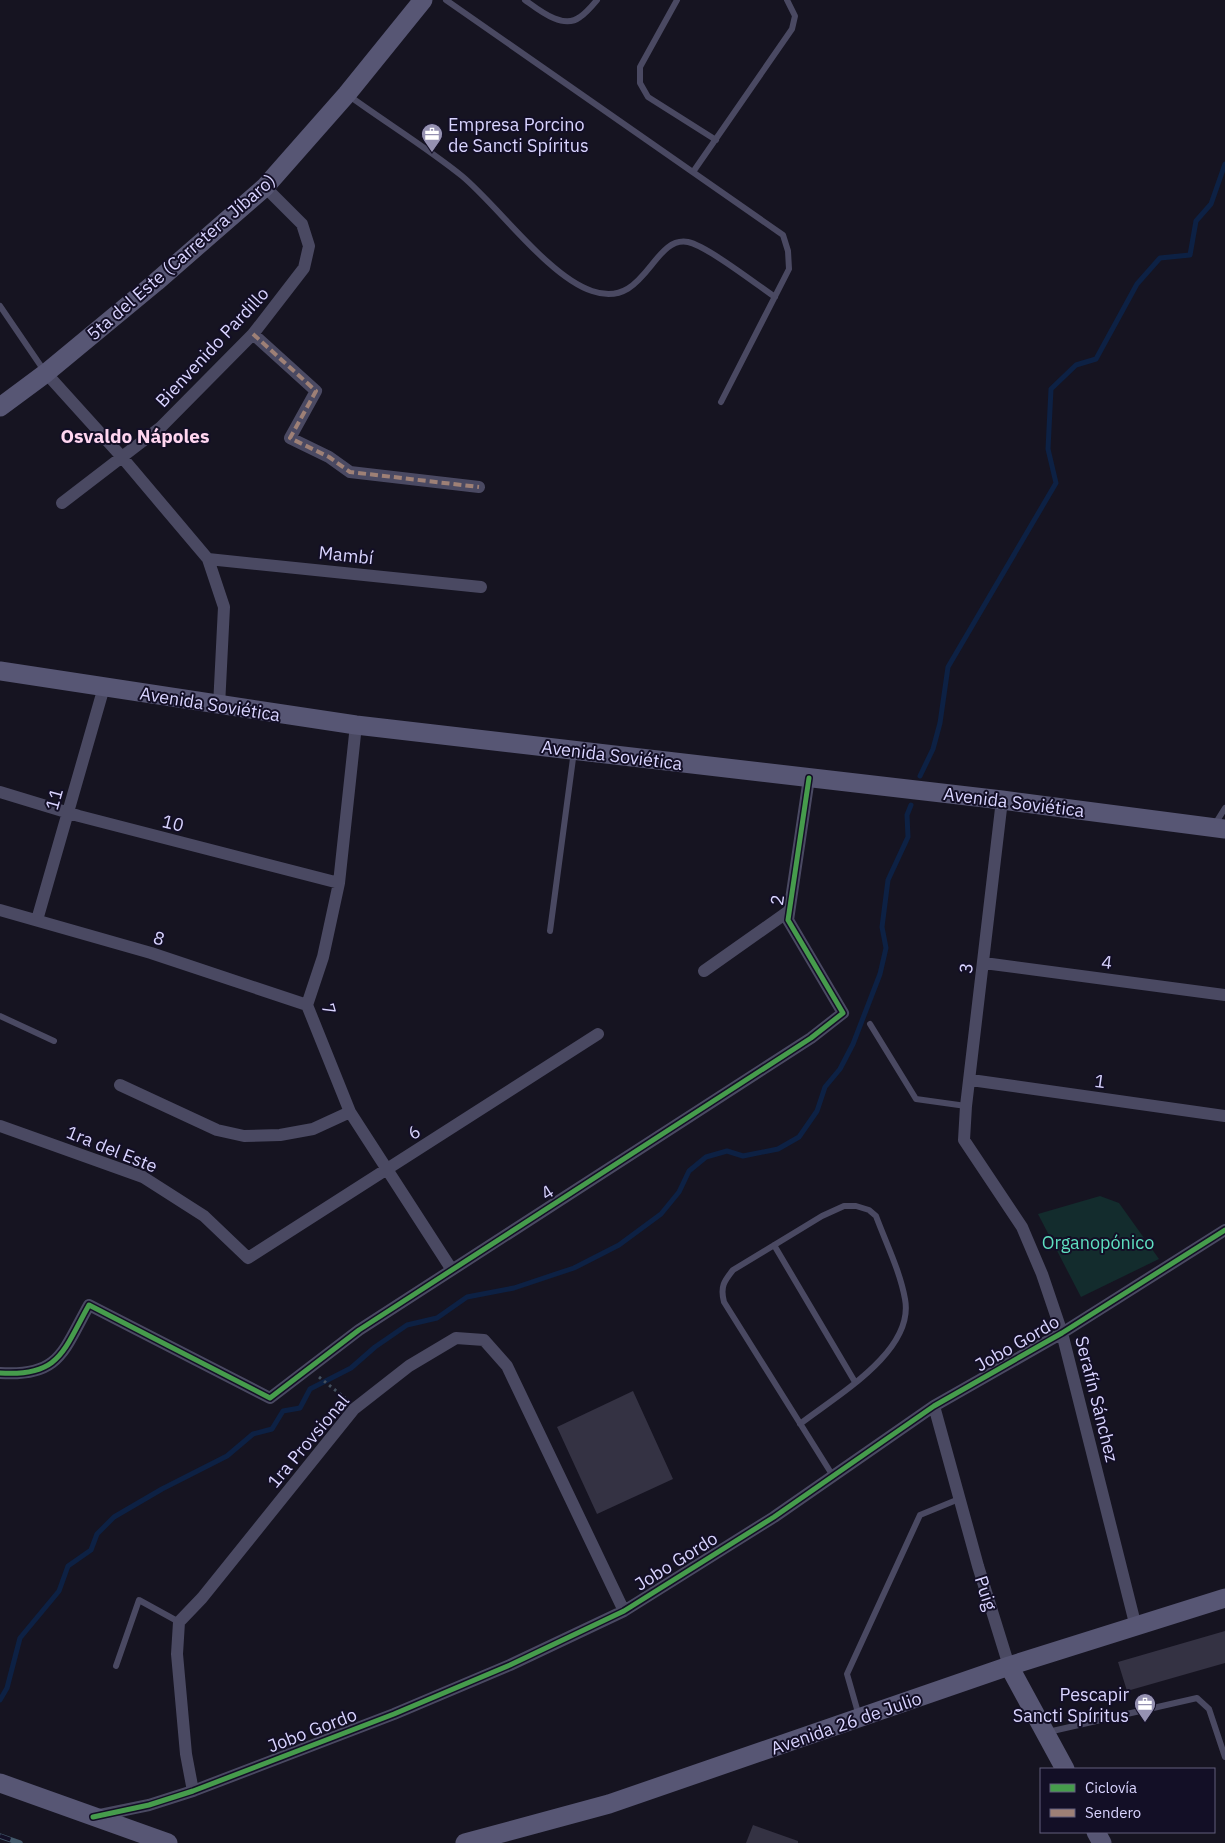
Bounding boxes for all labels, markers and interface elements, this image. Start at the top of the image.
place label: Empresa Porcino de Sancti Spíritus [448,113,589,157]
office icon: Empresa Porcino de Sancti Spíritus [420,122,444,153]
street label: 5ta del Este (Carretera Jíbaro) [82,169,280,345]
street label: Bienvenido Pardillo [150,282,274,412]
district label: Osvaldo Nápoles [60,424,210,448]
street label: Mambí [318,541,375,569]
street label: Avenida Soviética [138,682,282,727]
street label: Avenida Soviética [540,735,684,775]
street label: Avenida Soviética [942,782,1086,822]
street label: 11 [40,785,68,813]
street label: 10 [160,809,186,837]
street label: 2 [765,893,789,907]
street label: 8 [150,925,168,951]
street label: 4 [1100,950,1114,974]
street label: 3 [954,961,978,975]
street label: 7 [316,1001,342,1017]
street label: 1 [1093,1069,1107,1093]
street label: 6 [403,1119,425,1145]
street label: 1ra del Este [63,1120,161,1178]
street label: 4 [536,1179,558,1205]
park label: Organopónico [1042,1231,1154,1254]
street label: Jobo Gordo [971,1310,1063,1376]
street label: Serafín Sánchez [1070,1334,1124,1464]
street label: 1ra Provsional [262,1389,354,1493]
street label: Jobo Gordo [630,1526,722,1596]
street label: Puig [970,1573,1003,1614]
place label: Pescapir Sancti Spíritus [1013,1683,1129,1727]
street label: Avenida 26 de Julio [768,1686,924,1760]
office icon: Pescapir Sancti Spíritus [1133,1692,1157,1723]
street label: Jobo Gordo [264,1702,360,1758]
legend [1040,1768,1215,1833]
text: Ciclovía [1085,1778,1137,1797]
text: Sendero [1085,1803,1141,1822]

